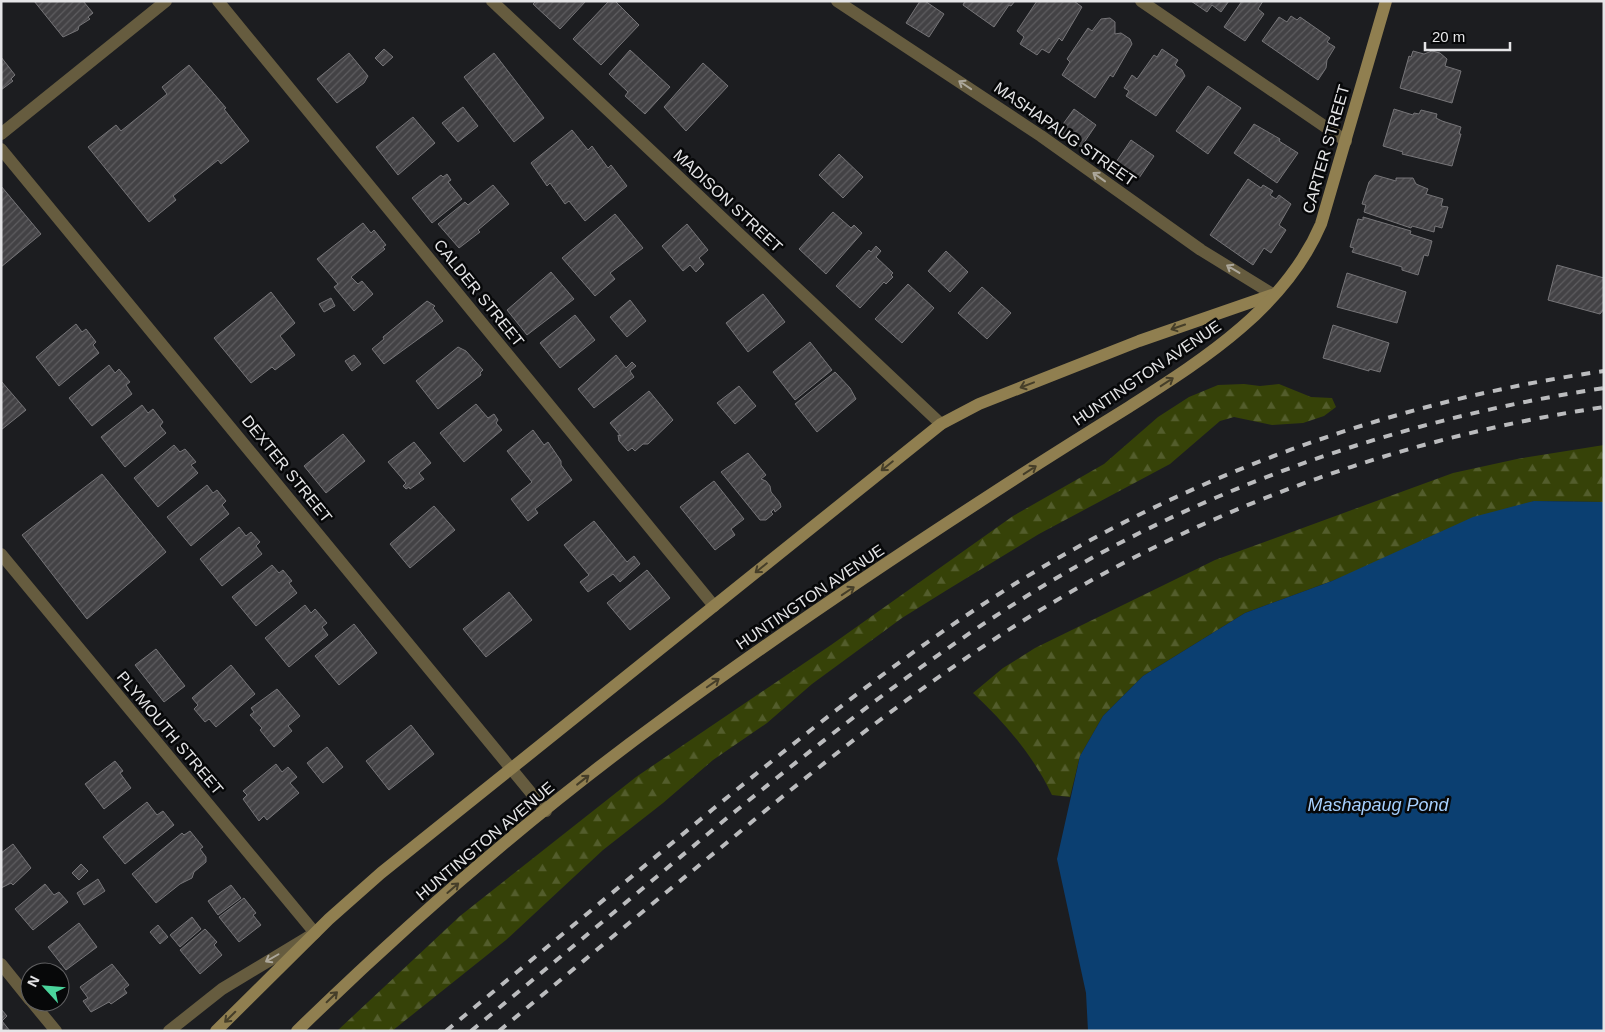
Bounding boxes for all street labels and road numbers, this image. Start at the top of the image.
street label: MASHAPAUG STREET [991,79,1139,189]
street label: CARTER STREET [1299,82,1353,215]
street label: MADISON STREET [670,146,786,256]
street label: CALDER STREET [431,236,527,350]
street label: HUNTINGTON AVENUE [1070,317,1224,429]
street label: DEXTER STREET [239,412,335,526]
street label: HUNTINGTON AVENUE [733,541,887,653]
street label: PLYMOUTH STREET [114,668,227,798]
street label: HUNTINGTON AVENUE [413,778,557,904]

